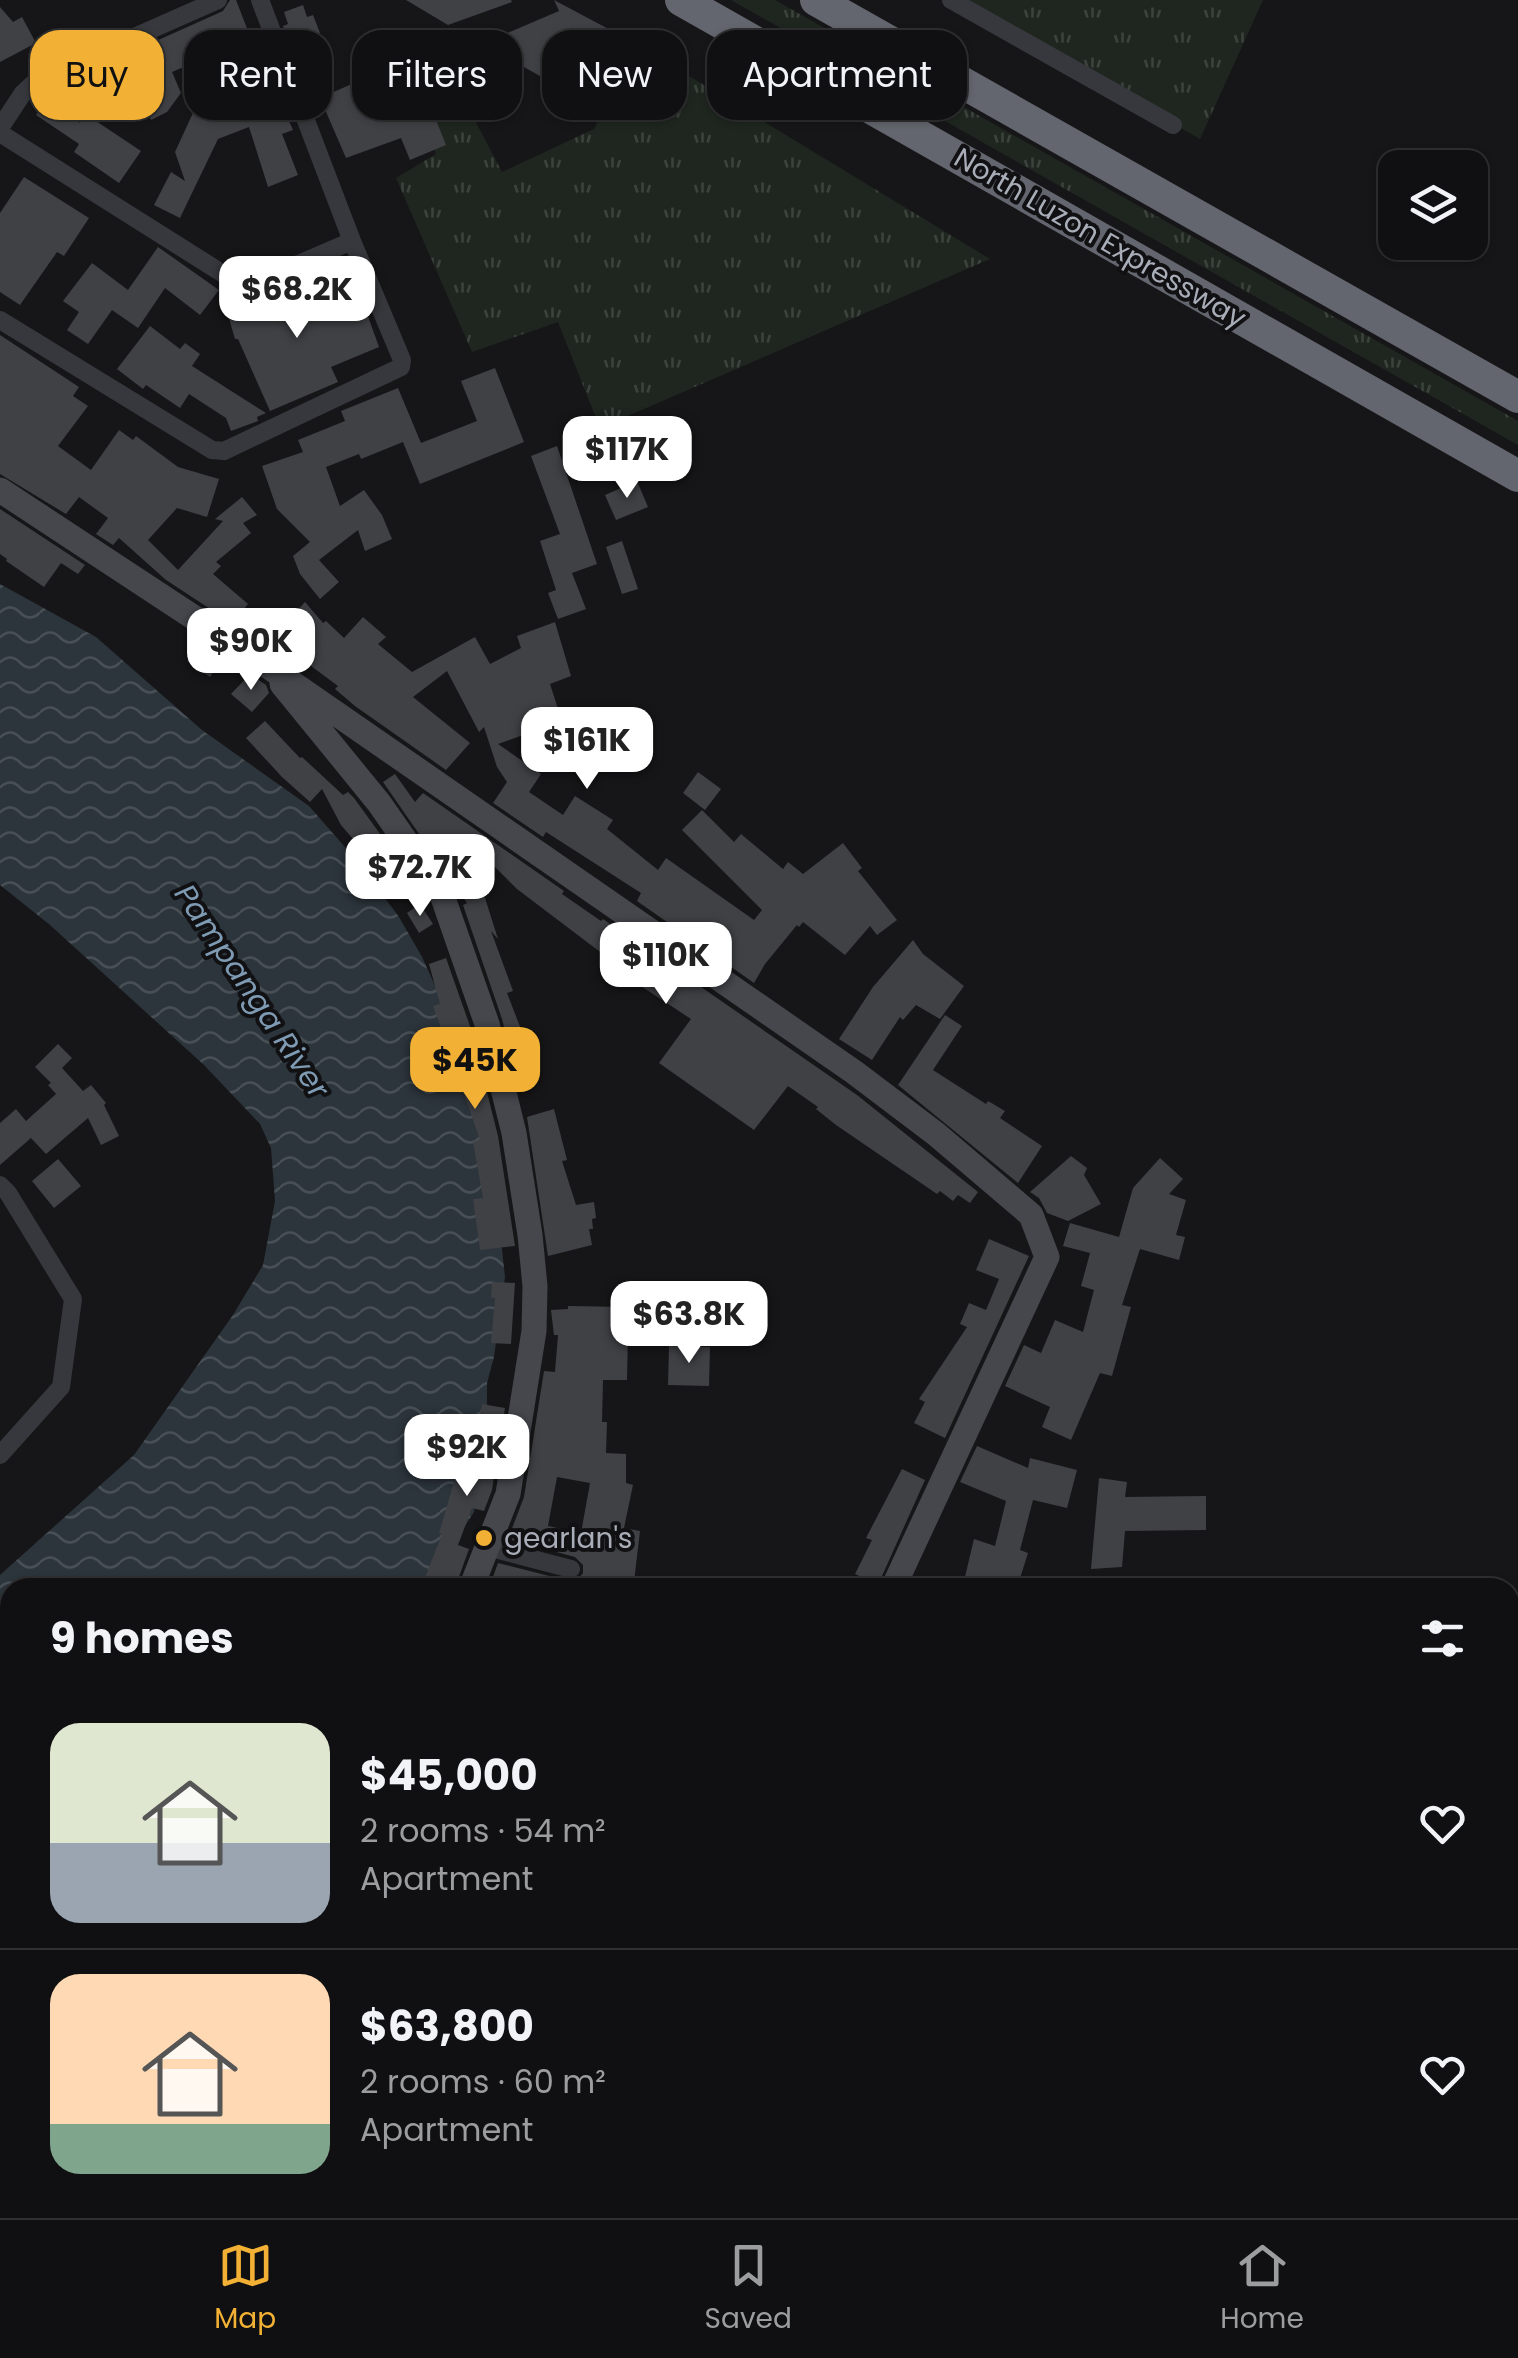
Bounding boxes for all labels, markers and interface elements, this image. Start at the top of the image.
chip: Buy [30,30,164,120]
chip: Rent [184,30,332,120]
chip: Filters [352,30,522,120]
chip: New [542,30,687,120]
chip: Apartment [707,30,967,120]
street label: North Luzon Expressway [947,138,1253,338]
map controls [1378,150,1488,260]
button: layers [1378,150,1488,260]
pin: $68.2K [216,256,378,341]
text: $68.2K [241,266,353,311]
pin: $117K [557,416,697,501]
text: $117K [585,426,669,471]
pin: $90K [192,608,310,693]
text: $90K [209,618,293,663]
pin: $161K [517,707,657,792]
text: $161K [543,717,631,762]
pin: $72.7K [339,834,501,919]
text: $72.7K [368,844,472,889]
water label: Pampanga River [164,875,340,1107]
pin: $110K [596,922,736,1007]
text: $110K [622,932,710,977]
pin: $45K [416,1027,534,1112]
text: $45K [432,1037,518,1082]
pin: $63.8K [608,1281,770,1366]
text: $63.8K [633,1291,745,1336]
pin: $92K [408,1414,526,1499]
text: $92K [426,1424,508,1469]
place label: gearlan's [504,1519,632,1558]
marker: gearlan's [473,1527,495,1549]
text: 9 homes [50,1609,234,1668]
icon: filters [1415,1611,1470,1666]
text: $45,000 [360,1746,538,1805]
icon: home [130,1763,250,1883]
icon: heart [1415,1796,1470,1851]
text: 2 rooms · 54 m² [360,1808,606,1853]
text: Apartment [360,1856,533,1901]
text: $63,800 [360,1997,534,2056]
icon: home [130,2014,250,2134]
icon: heart [1415,2047,1470,2102]
text: 2 rooms · 60 m² [360,2059,606,2104]
text: Apartment [360,2107,533,2152]
tab: Map [214,2238,276,2340]
tab: Saved [705,2238,792,2340]
tab: Home [1220,2238,1304,2340]

